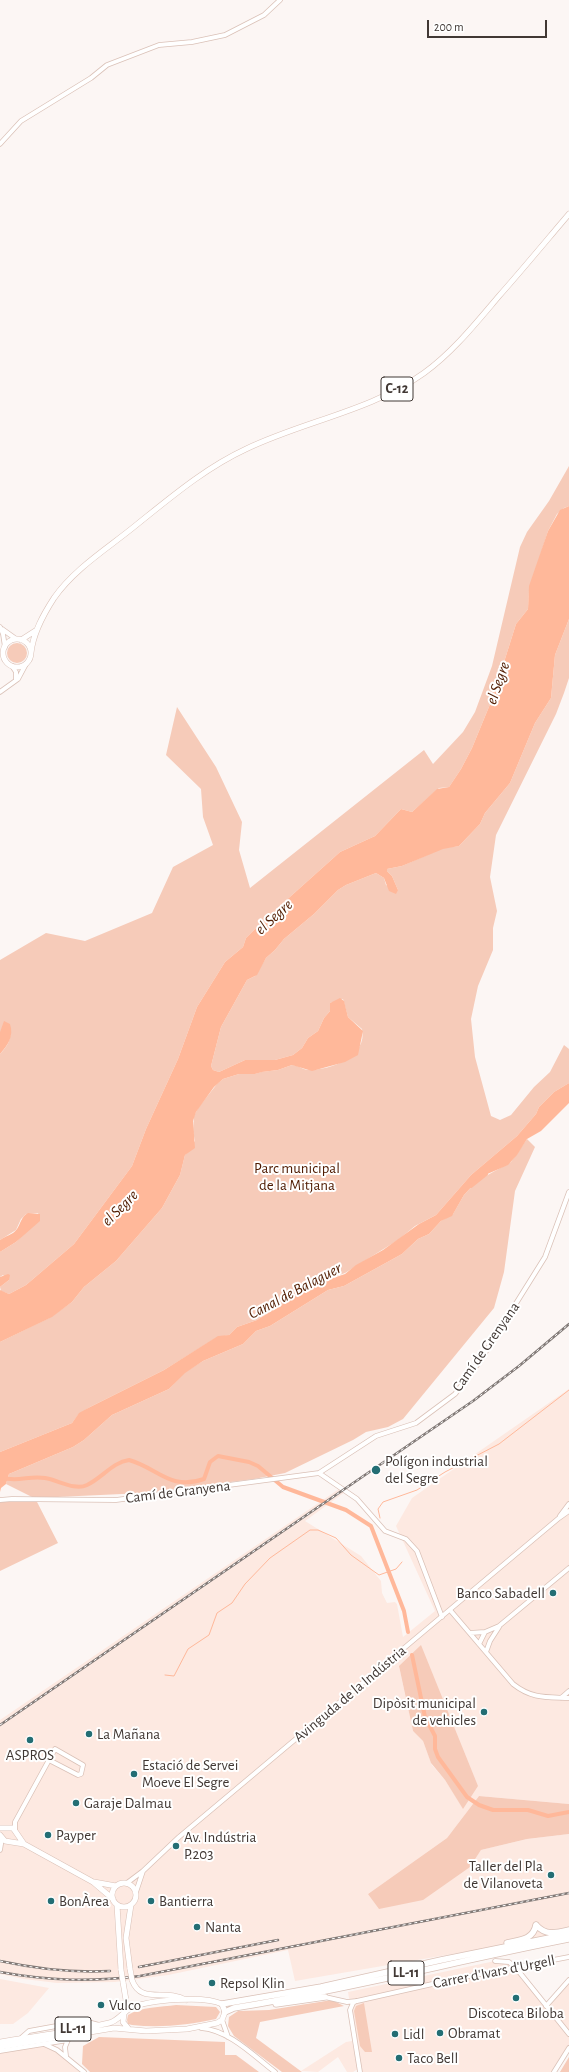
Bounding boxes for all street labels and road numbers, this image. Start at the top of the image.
road number: C-12 [381,377,413,401]
street label: Camí de Grenyana [448,1299,524,1395]
street label: Camí de Granyena [125,1477,231,1507]
street label: Avinguda de la Indústria [290,1642,410,1746]
street label: Carrer d'Ivars d'Urgell [431,1951,557,1993]
road number: LL-11 [388,1961,424,1985]
road number: LL-11 [55,2017,91,2041]

